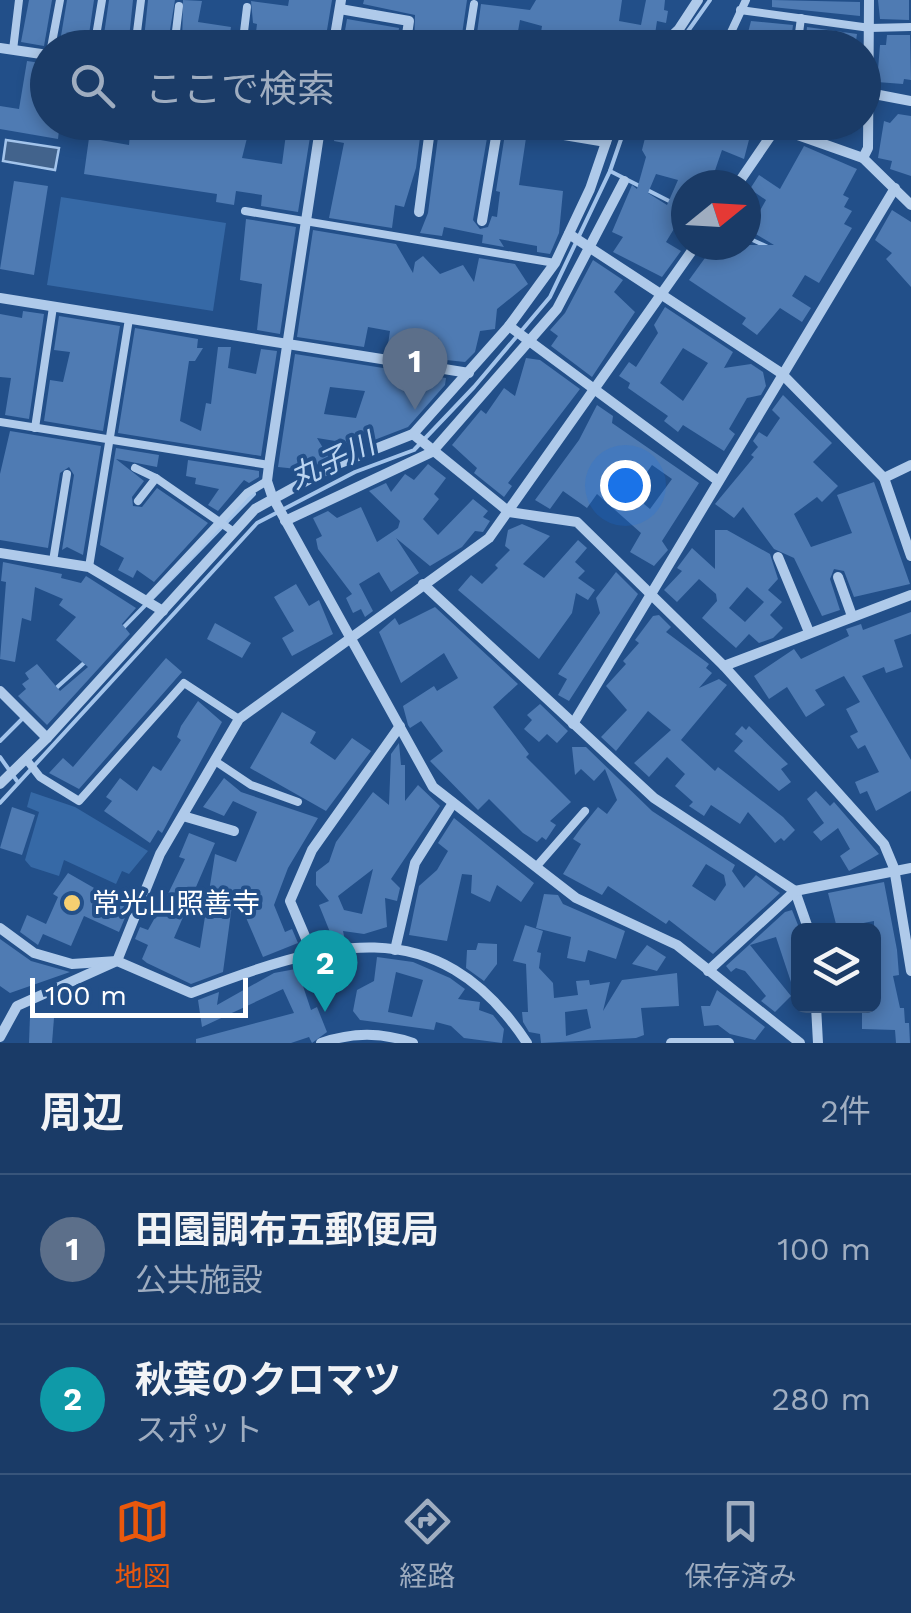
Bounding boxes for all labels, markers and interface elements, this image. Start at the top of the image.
search box [30,30,881,140]
icon: search [65,58,120,113]
text: ここで検索 [145,67,335,111]
north arrow [671,170,761,260]
pin: 1 [382,328,448,410]
water label: 丸子川 [284,424,383,495]
your location [600,460,651,511]
place label: 常光山照善寺 [92,887,260,920]
marker: 常光山照善寺 [61,892,83,914]
map controls [791,923,881,1013]
button: layers [791,923,881,1013]
pin: 2 [292,930,358,1012]
scale bar [30,973,248,1018]
text: 100 m [45,979,127,1012]
text: 周辺 [40,1088,124,1137]
text: 2件 [820,1092,871,1130]
text: 田園調布五郵便局 [135,1208,439,1252]
text: 1 [66,1230,79,1268]
text: 100 m [777,1230,871,1268]
text: 公共施設 [135,1261,263,1299]
text: 秋葉のクロマツ [135,1358,401,1402]
text: 2 [63,1380,82,1418]
text: 280 m [771,1380,871,1418]
text: スポット [135,1411,263,1449]
tab: 地図 [114,1494,171,1594]
tab: 経路 [399,1494,456,1594]
tab: 保存済み [684,1494,797,1594]

